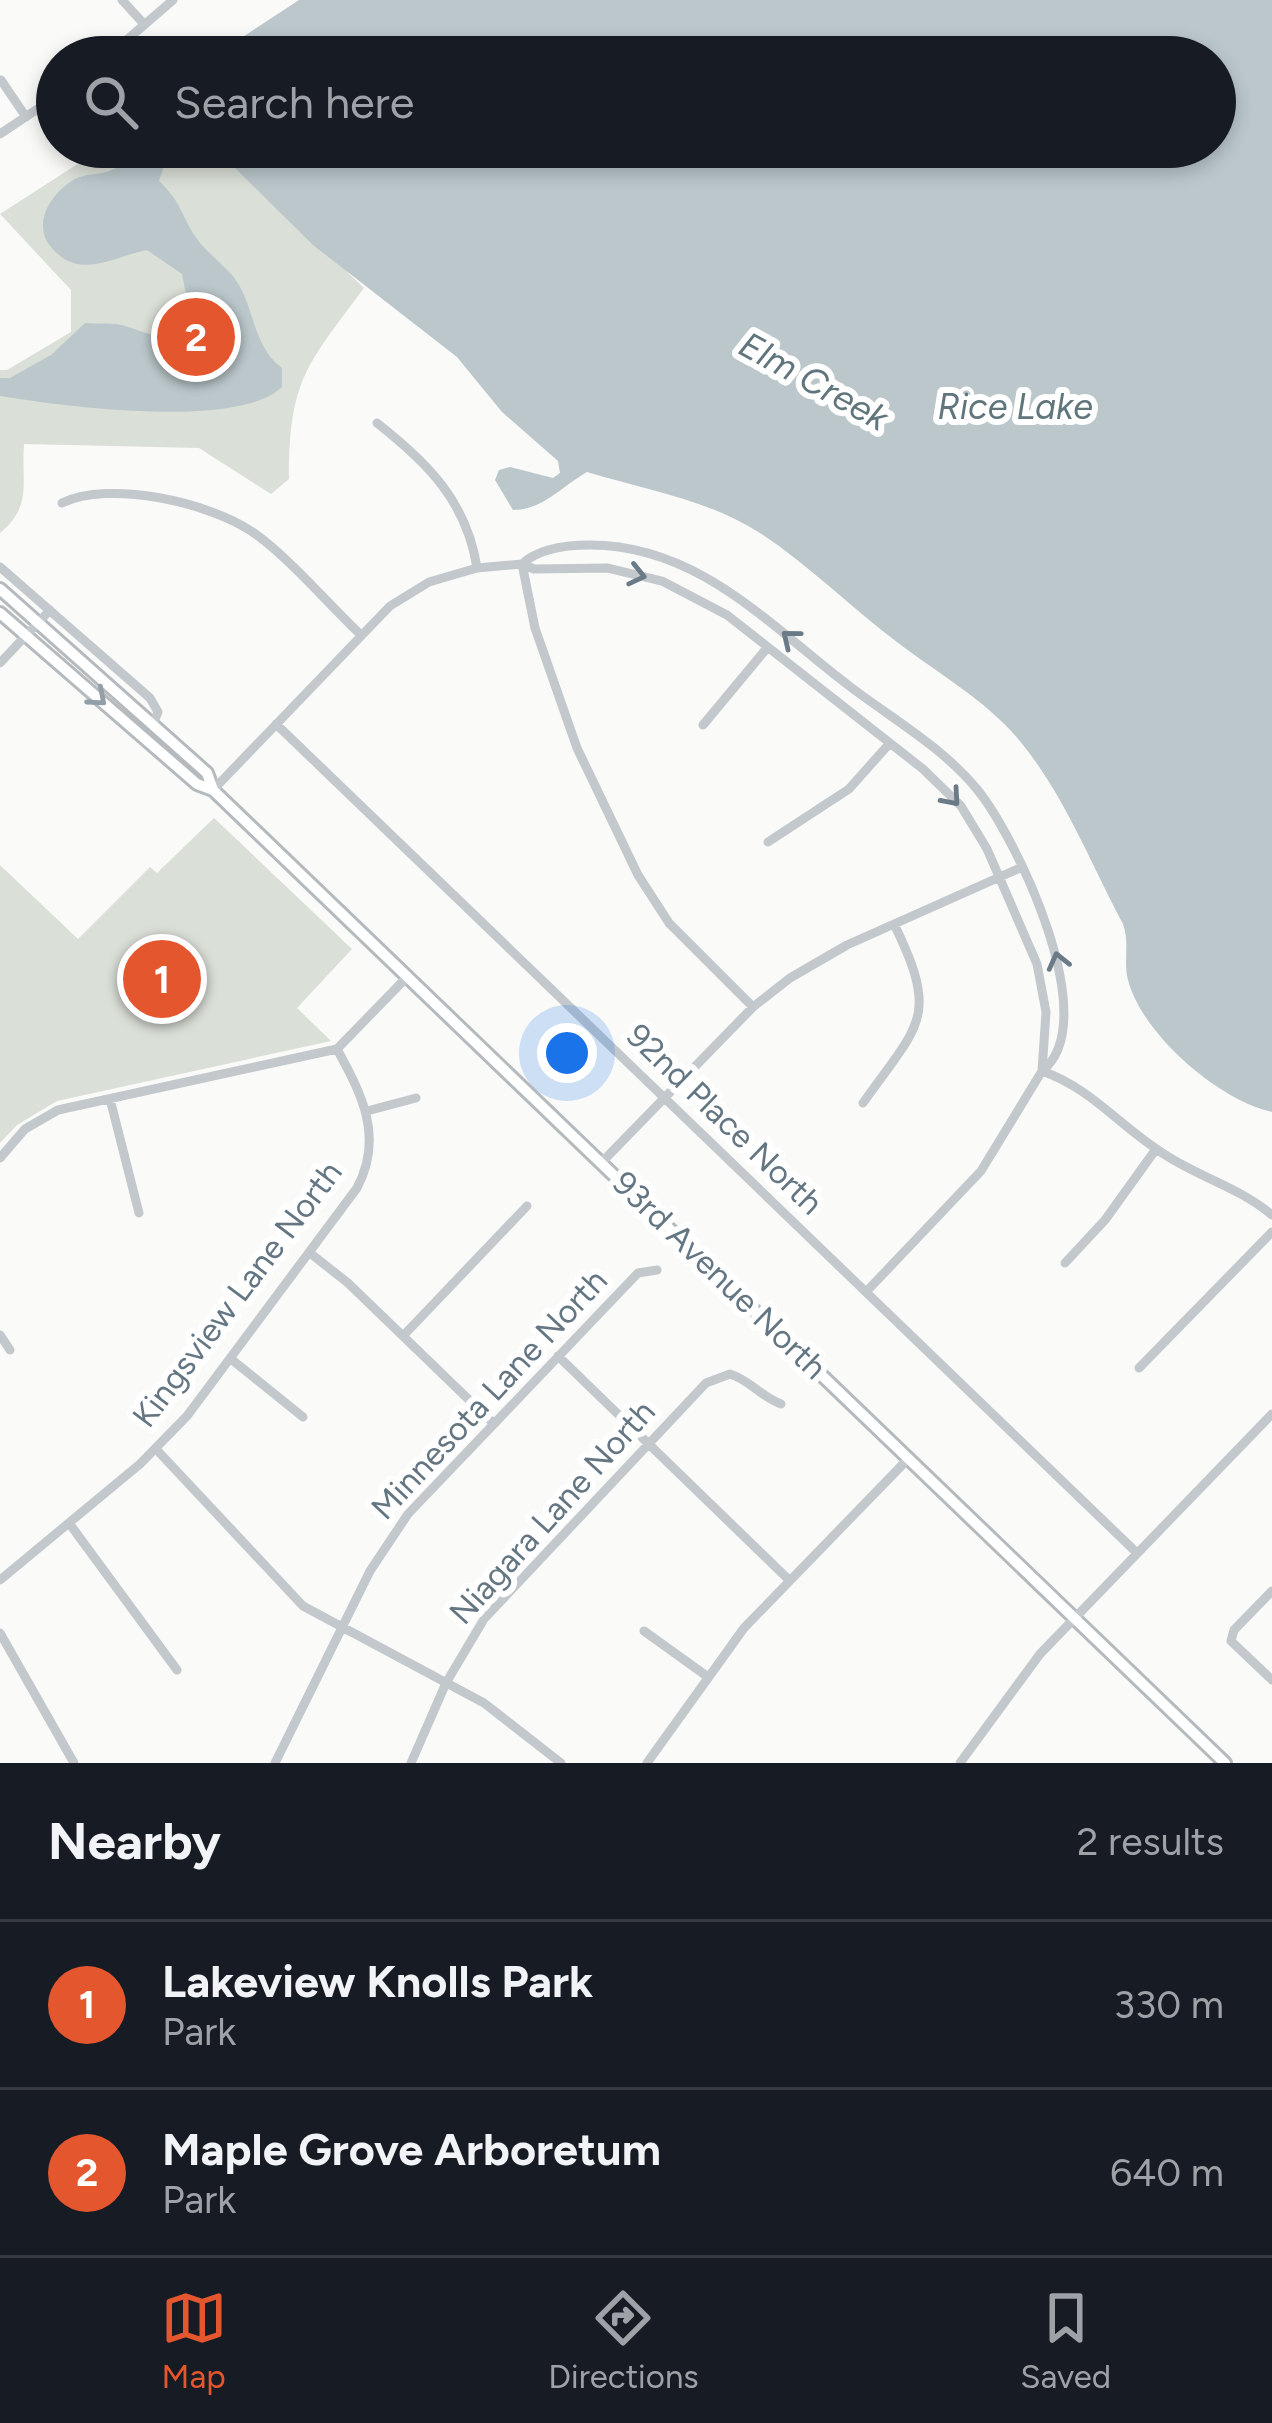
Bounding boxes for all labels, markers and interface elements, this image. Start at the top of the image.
search box [36,36,1236,168]
icon: search [78,69,144,135]
text: Search here [174,75,414,129]
pin: 2 [157,292,235,382]
water label: Elm Creek [732,322,897,440]
water label: Rice Lake [937,385,1093,428]
one-way arrow [627,561,647,586]
one-way arrow [782,630,804,652]
one-way arrow [84,684,106,705]
one-way arrow [938,784,960,806]
pin: 1 [123,934,201,1024]
one-way arrow [1047,952,1072,972]
street label: 92nd Place North [619,1016,831,1222]
your location [537,1023,597,1083]
street label: Kingsview Lane North [124,1153,350,1435]
street label: 93rd Avenue North [605,1163,835,1387]
street label: Minnesota Lane North [363,1261,615,1527]
street label: Niagara Lane North [441,1392,663,1632]
text: Nearby [48,1811,221,1872]
text: 2 results [1077,1818,1224,1865]
text: Lakeview Knolls Park [162,1954,593,2008]
text: 1 [79,1981,95,2028]
text: 330 m [1114,1981,1224,2028]
text: Park [162,2008,236,2055]
text: Maple Grove Arboretum [162,2122,661,2176]
text: 2 [76,2149,98,2196]
text: 640 m [1110,2149,1224,2196]
text: Park [162,2176,236,2223]
tab: Map [161,2285,227,2396]
tab: Directions [548,2285,699,2396]
tab: Saved [1020,2285,1111,2396]

